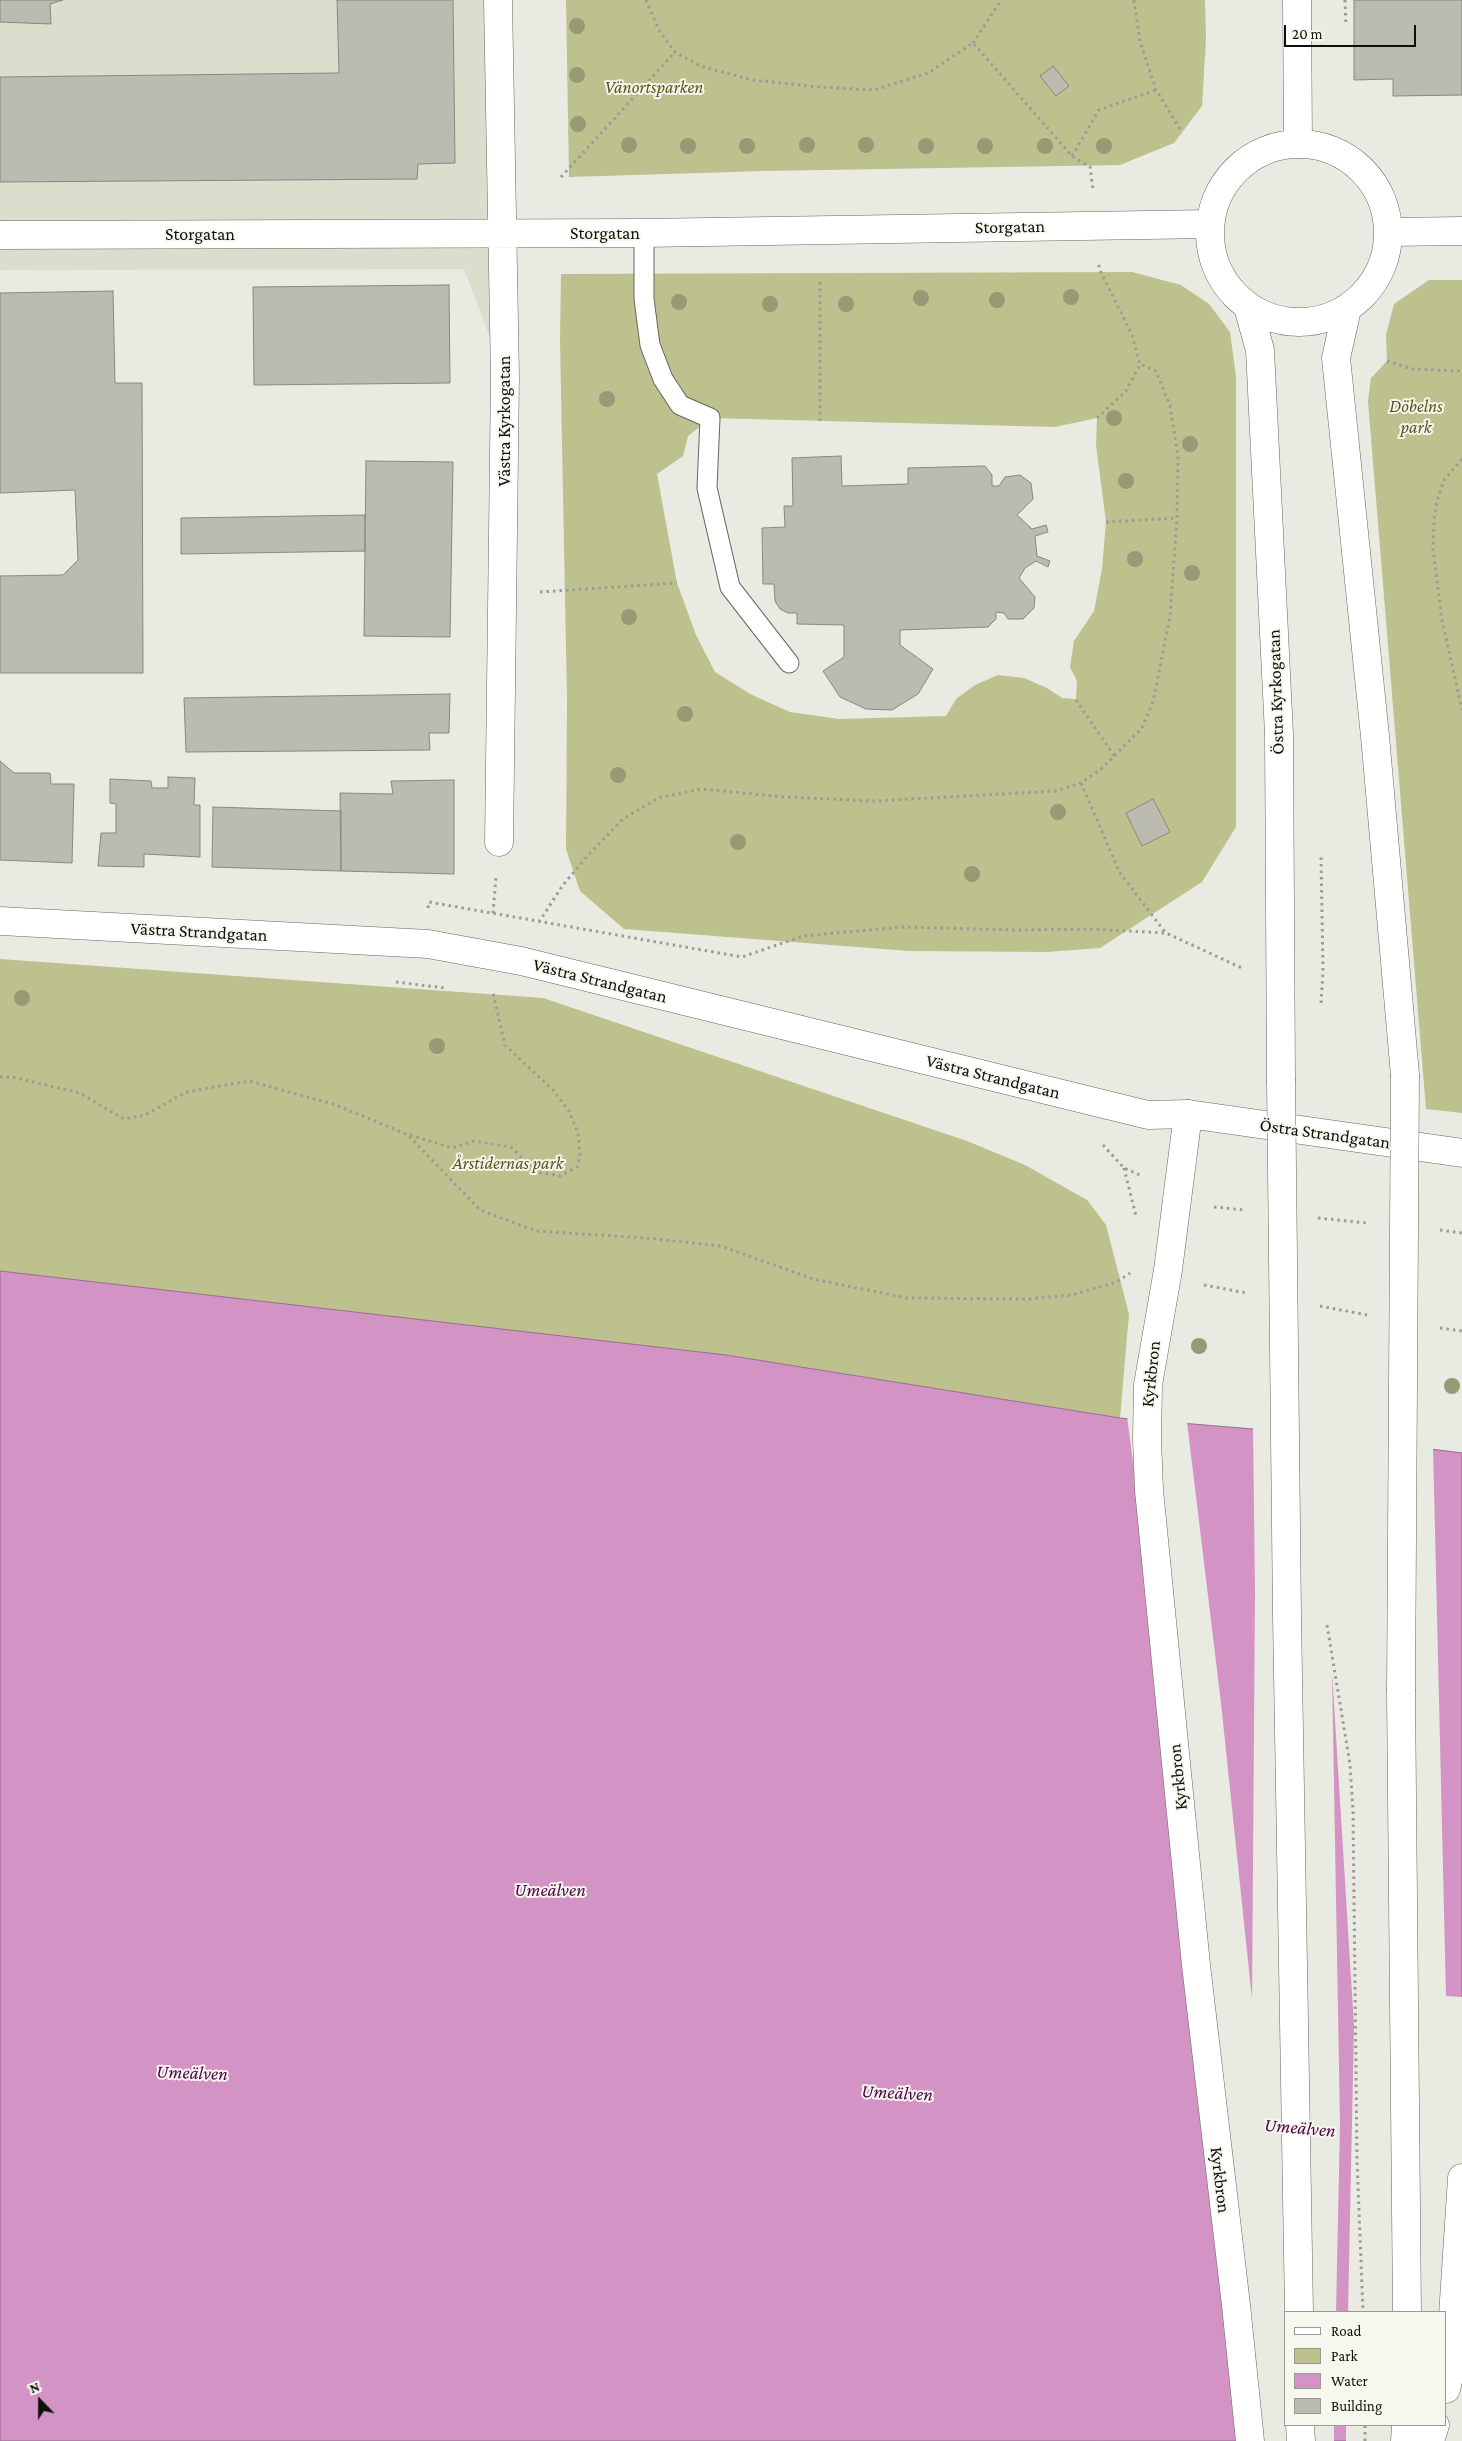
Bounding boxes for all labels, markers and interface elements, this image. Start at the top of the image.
scale bar [1287,15,1420,47]
text: 20 m [1292,26,1323,42]
park label: Vänortsparken [605,76,703,98]
street label: Storgatan [975,216,1045,238]
street label: Storgatan [570,222,640,244]
street label: Storgatan [165,223,235,245]
street label: Västra Kyrkogatan [493,355,515,487]
park label: Döbelns park [1389,395,1443,438]
street label: Östra Kyrkogatan [1263,629,1289,755]
street label: Västra Strandgatan [130,918,268,946]
street label: Västra Strandgatan [531,954,669,1008]
street label: Västra Strandgatan [924,1050,1062,1104]
street label: Östra Strandgatan [1258,1114,1392,1154]
park label: Årstidernas park [452,1152,564,1174]
street label: Kyrkbron [1137,1340,1165,1408]
street label: Kyrkbron [1164,1743,1192,1811]
water label: Umeälven [514,1879,586,1901]
water label: Umeälven [156,2060,228,2086]
water label: Umeälven [861,2080,933,2106]
water label: Umeälven [1263,2114,1337,2142]
street label: Kyrkbron [1205,2146,1235,2214]
legend [1284,2311,1447,2426]
text: Road [1331,2323,1361,2339]
text: Park [1331,2348,1358,2364]
text: Water [1331,2373,1368,2389]
north arrow [15,2376,65,2426]
text: N [27,2378,42,2396]
text: Building [1331,2398,1382,2414]

